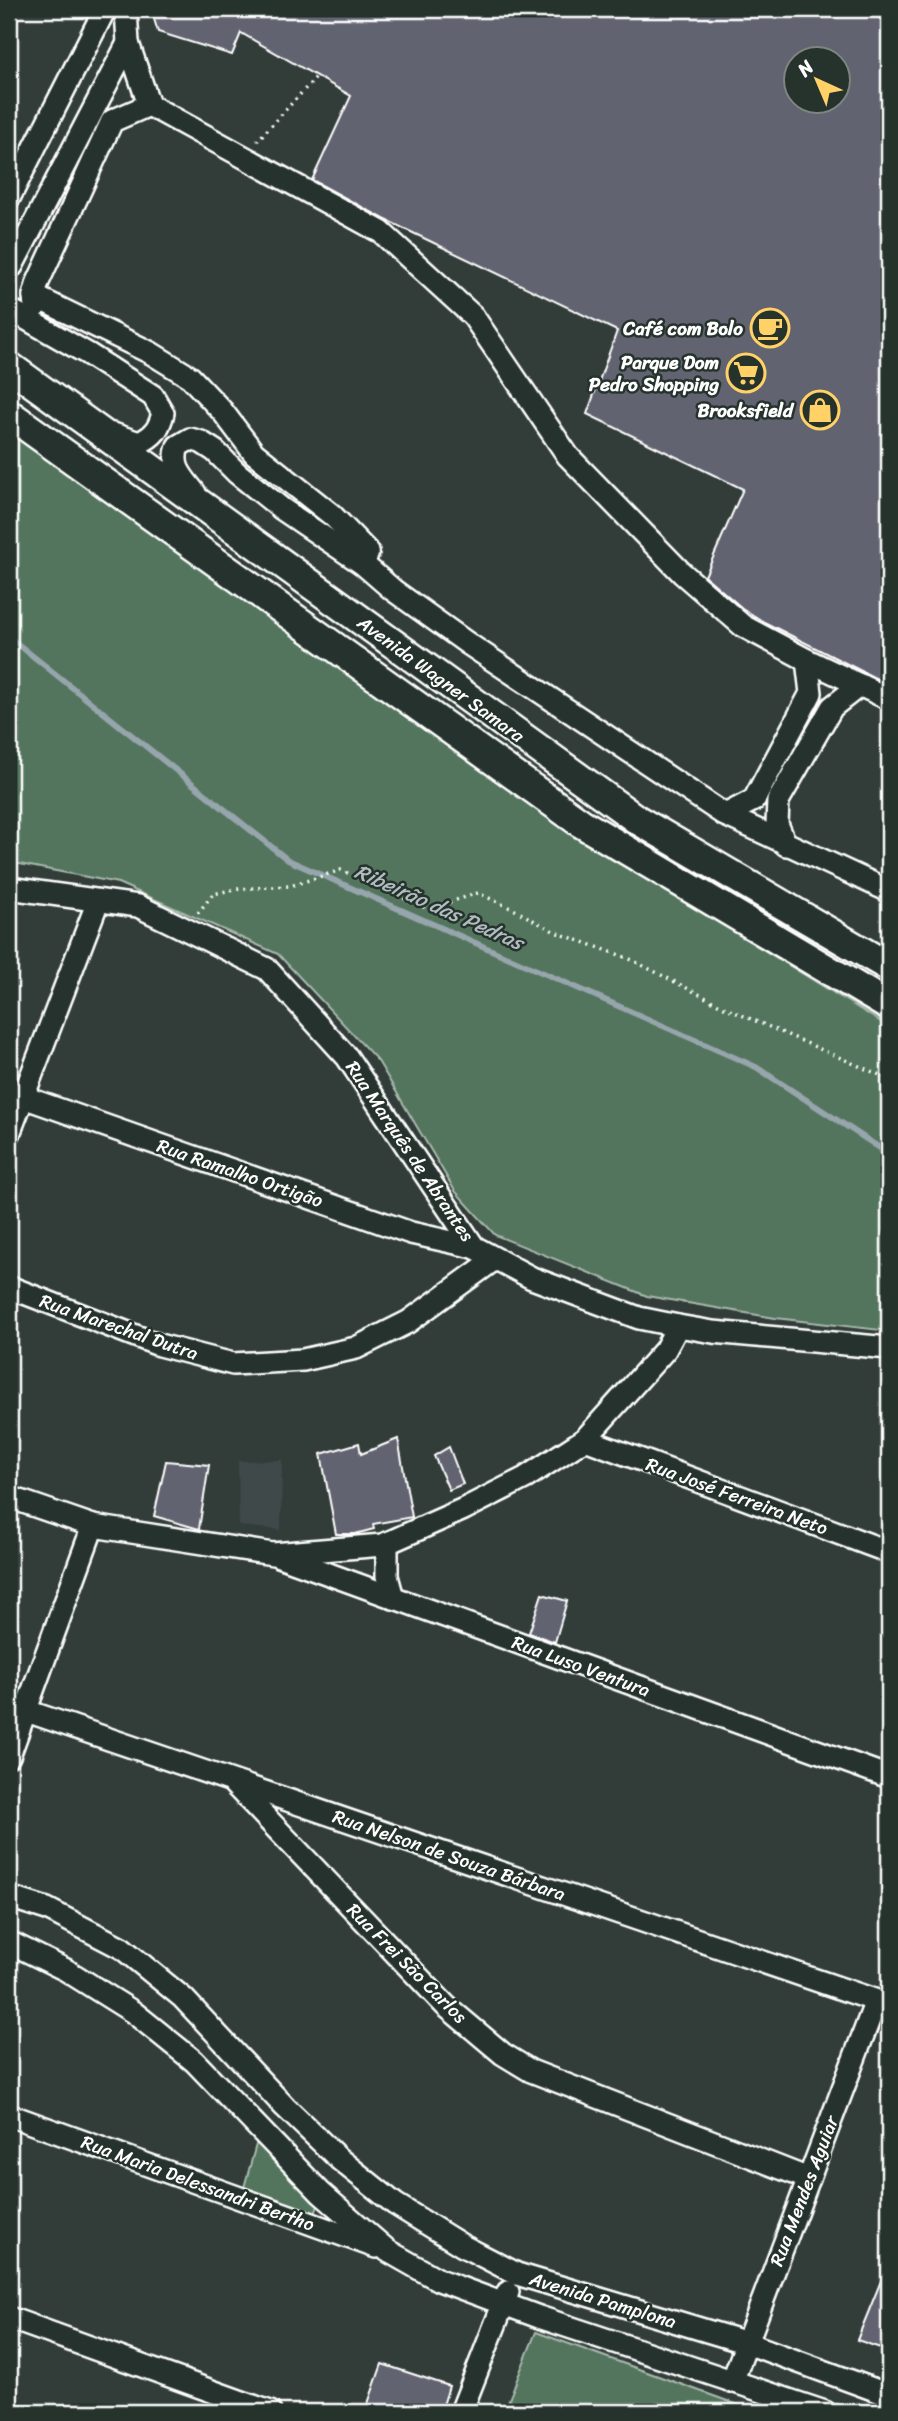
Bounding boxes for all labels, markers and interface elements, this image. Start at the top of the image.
north arrow [782,46,852,116]
text: N [789,51,822,85]
cafe icon: Café com Bolo [749,307,791,349]
place label: Café com Bolo [622,312,743,345]
place label: Parque Dom Pedro Shopping [589,346,719,401]
supermarket icon: Parque Dom Pedro Shopping [725,352,767,394]
shop icon: Brooksfield [799,389,841,431]
place label: Brooksfield [697,394,795,427]
street label: Avenida Wagner Samara [349,606,532,752]
water label: Ribeirão das Pedras [348,853,533,963]
street label: Rua Marquês de Abrantes [337,1054,483,1248]
street label: Rua Ramalho Ortigão [152,1129,328,1217]
street label: Rua Marechal Dutra [35,1284,203,1370]
street label: Rua José Ferreira Neto [641,1448,833,1544]
street label: Rua Luso Ventura [507,1626,655,1706]
street label: Rua Nelson de Souza Bárbara [328,1800,570,1911]
street label: Rua Frei São Carlos [339,1895,475,2031]
street label: Rua Mendes Aguiar [760,2110,848,2271]
street label: Rua Maria Delessandri Bertho [77,2125,320,2241]
street label: Avenida Pamplona [525,2262,681,2338]

